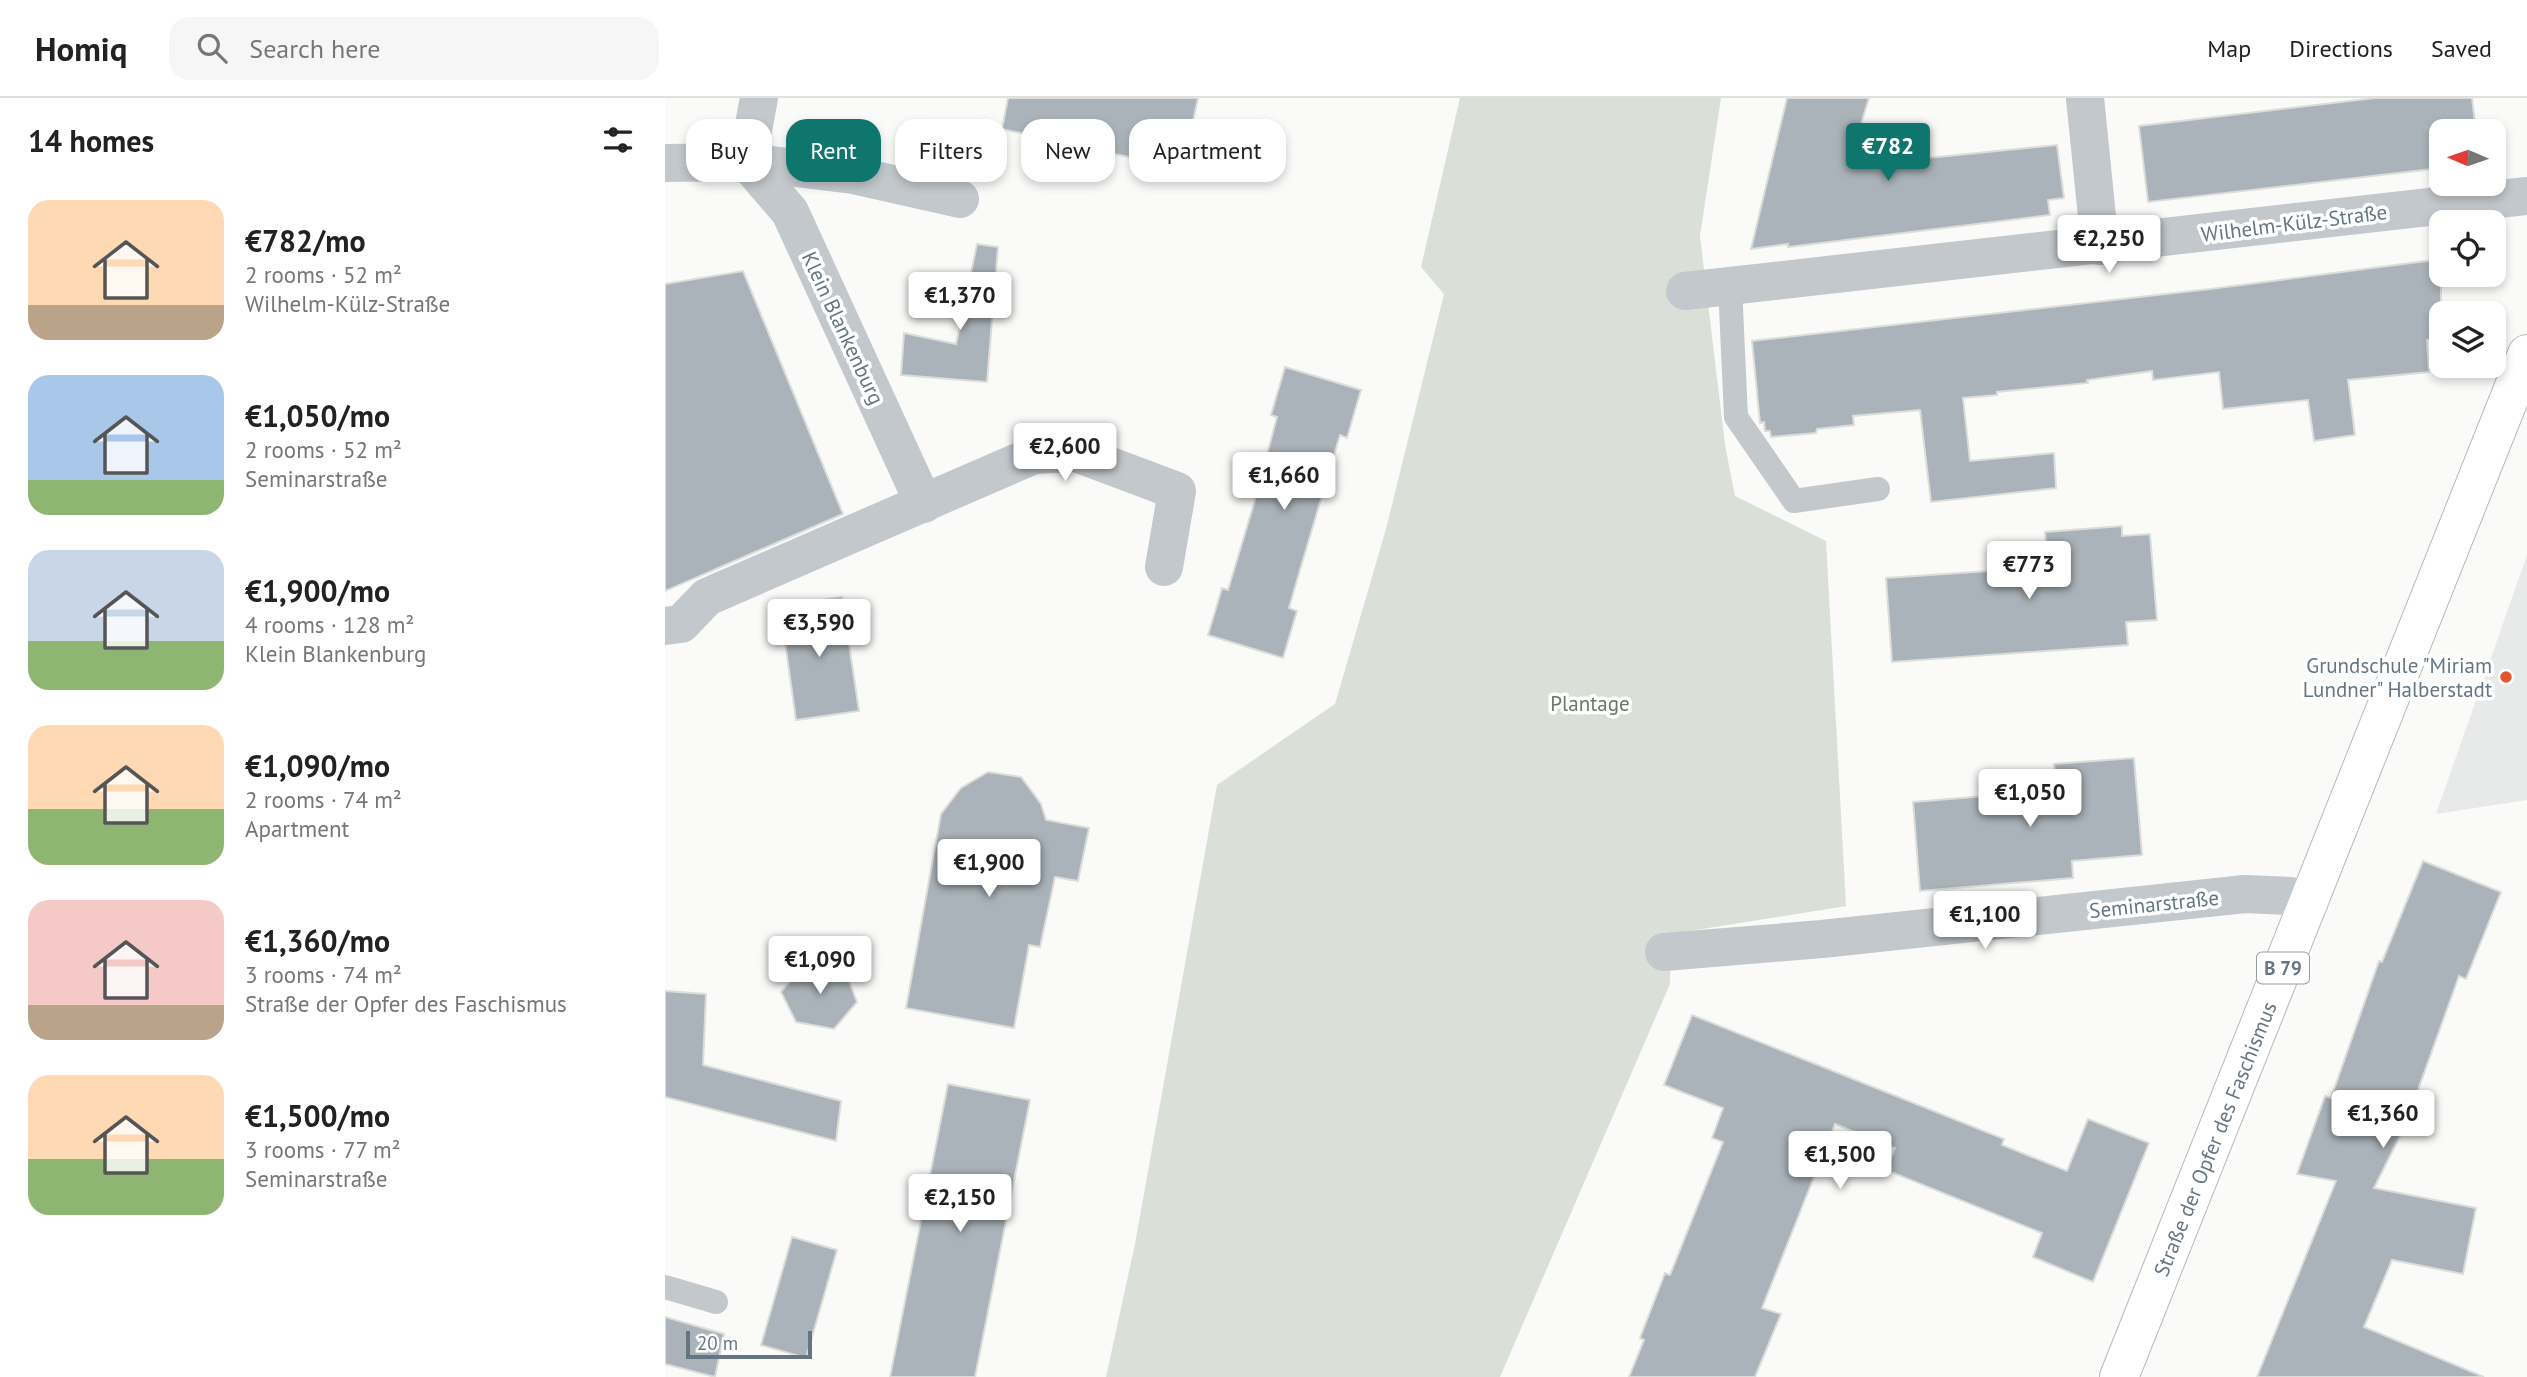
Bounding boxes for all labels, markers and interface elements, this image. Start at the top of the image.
search box [169,17,659,80]
text: Homiq [35,27,127,70]
icon: search [193,29,231,67]
text: Search here [249,32,380,65]
text: Map [2207,33,2251,64]
text: Directions [2289,33,2393,64]
text: Saved [2431,33,2492,64]
chip: Buy [686,119,772,182]
chip: Rent [786,119,881,182]
chip: Filters [895,119,1007,182]
chip: New [1021,119,1115,182]
chip: Apartment [1129,119,1286,182]
north arrow [2429,119,2506,196]
map controls [2429,119,2506,378]
text: 14 homes [28,121,154,160]
icon: filters [599,121,637,159]
pin: €782 [1847,123,1929,183]
text: €782 [1862,131,1914,160]
street label: Wilhelm-Külz-Straße [2199,198,2389,248]
button: locate [2429,210,2506,287]
pin: €2,250 [2052,216,2166,275]
text: €782/mo [245,221,366,260]
text: €2,250 [2073,223,2145,252]
icon: home [84,228,168,312]
street label: Klein Blankenburg [796,247,890,409]
text: 2 rooms · 52 m² [245,260,402,289]
pin: €1,370 [903,272,1017,332]
text: €1,370 [924,280,996,309]
text: Wilhelm-Külz-Straße [245,289,450,318]
button: layers [2429,301,2506,378]
text: €1,050/mo [245,396,390,435]
icon: home [84,403,168,487]
pin: €2,600 [1008,424,1122,483]
text: €2,600 [1029,431,1101,460]
text: 2 rooms · 52 m² [245,435,402,464]
pin: €1,660 [1227,452,1341,512]
text: €1,660 [1248,460,1320,489]
text: Seminarstraße [245,464,388,493]
pin: €773 [1988,542,2070,601]
text: €773 [2003,549,2055,578]
text: €1,900/mo [245,571,390,610]
icon: home [84,578,168,662]
pin: €3,590 [762,600,876,659]
text: €3,590 [783,607,855,636]
text: 4 rooms · 128 m² [245,610,414,639]
text: Klein Blankenburg [245,639,426,668]
place label: Grundschule "Miriam Lundner" Halberstadt [2303,652,2492,703]
marker: Grundschule "Miriam Lundner" Halberstadt [2498,669,2514,685]
park label: Plantage [1550,690,1630,717]
text: €1,090/mo [245,746,390,785]
icon: home [84,753,168,837]
pin: €1,050 [1973,770,2087,829]
text: €1,050 [1994,777,2066,806]
text: 2 rooms · 74 m² [245,785,402,814]
text: Apartment [245,814,349,843]
pin: €1,900 [932,840,1046,899]
text: €1,900 [953,847,1025,876]
street label: Seminarstraße [2088,884,2220,924]
pin: €1,100 [1928,892,2042,951]
text: €1,100 [1949,899,2021,928]
text: €1,360/mo [245,921,390,960]
icon: home [84,928,168,1012]
pin: €1,090 [763,936,877,996]
text: €1,090 [784,944,856,973]
road number: B 79 [2257,953,2309,984]
text: 3 rooms · 74 m² [245,960,402,989]
text: Straße der Opfer des Faschismus [245,989,567,1018]
street label: Straße der Opfer des Faschismus [2147,998,2283,1280]
pin: €1,360 [2326,1090,2440,1150]
text: €1,500/mo [245,1096,390,1135]
text: €1,360 [2347,1098,2419,1127]
icon: home [84,1103,168,1187]
pin: €1,500 [1783,1132,1897,1191]
text: 3 rooms · 77 m² [245,1135,401,1164]
text: €1,500 [1804,1139,1876,1168]
text: Seminarstraße [245,1164,388,1193]
pin: €2,150 [903,1174,1017,1234]
text: €2,150 [924,1182,996,1211]
scale bar [686,1328,812,1360]
text: 20 m [697,1331,738,1355]

